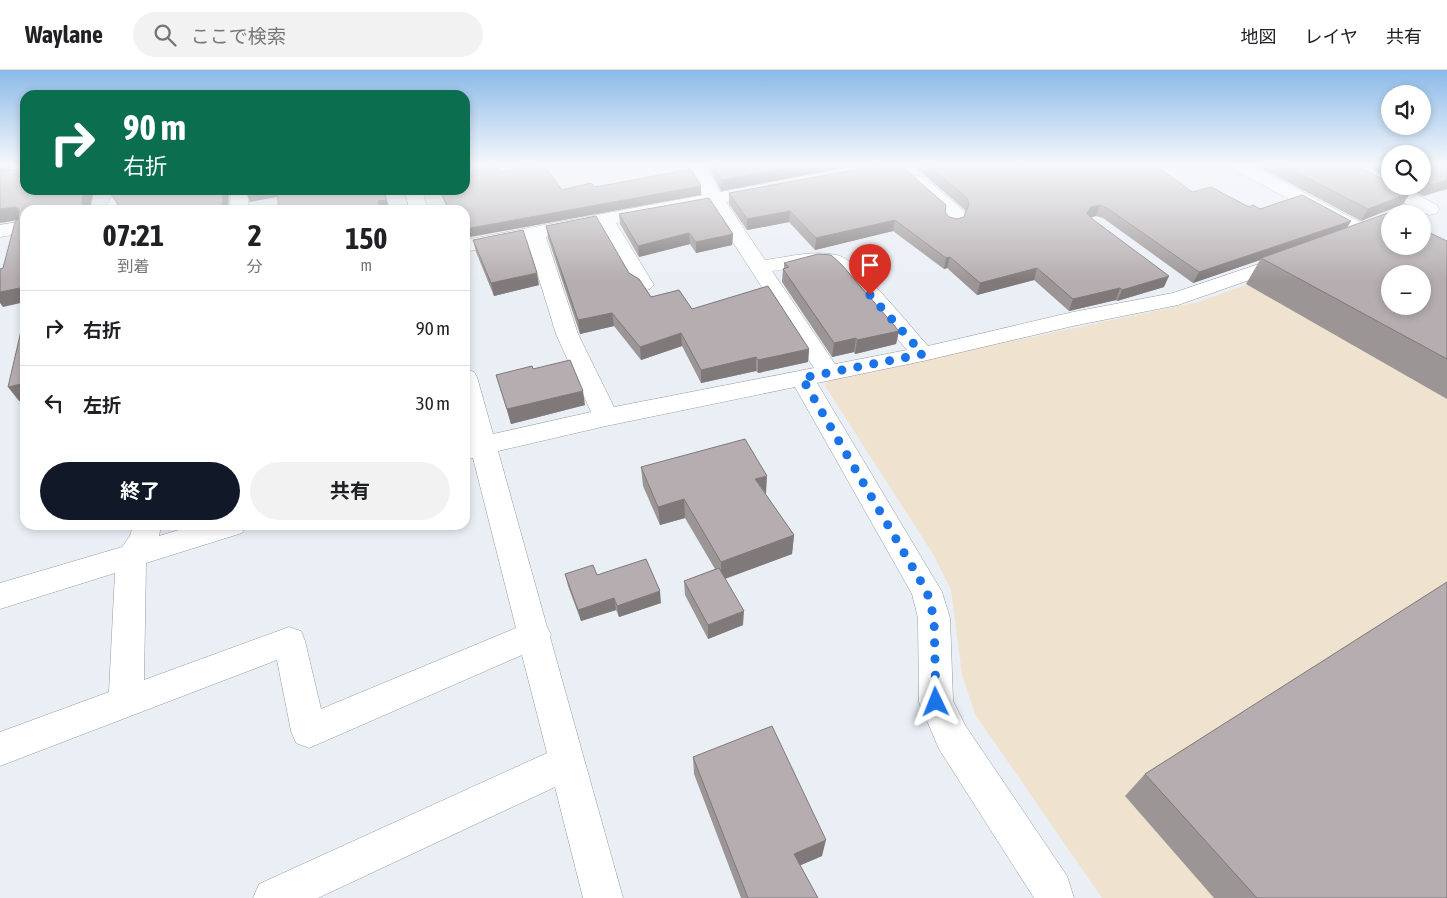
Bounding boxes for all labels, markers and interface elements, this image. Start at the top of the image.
search box [133,12,483,57]
text: Waylane [25,21,103,48]
icon: search [151,21,179,49]
text: ここで検索 [191,25,286,47]
text: 地図 [1241,26,1277,47]
text: レイヤ [1305,26,1358,47]
text: 共有 [1386,26,1422,47]
map controls [1381,85,1431,315]
button: sound [1381,85,1431,135]
text: 90 m [123,107,186,147]
icon: right [40,110,105,175]
button: search [1381,145,1431,195]
text: 右折 [123,153,167,179]
button: + [1381,205,1431,255]
text: 07:21 [102,218,164,252]
text: 2 [248,218,262,252]
text: 150 [345,221,387,255]
pin [849,244,891,295]
icon: arrive [856,251,884,279]
text: m [361,256,372,274]
text: 到着 [117,257,149,275]
text: 分 [247,257,263,275]
button: − [1381,265,1431,315]
icon: right [40,314,68,342]
text: 90 m [416,317,450,339]
text: 右折 [83,319,121,341]
icon: left [40,389,68,417]
text: 30 m [416,392,450,414]
text: 左折 [83,394,121,416]
button: 終了 [40,462,240,520]
button: 共有 [250,462,450,520]
position arrow [909,675,961,727]

